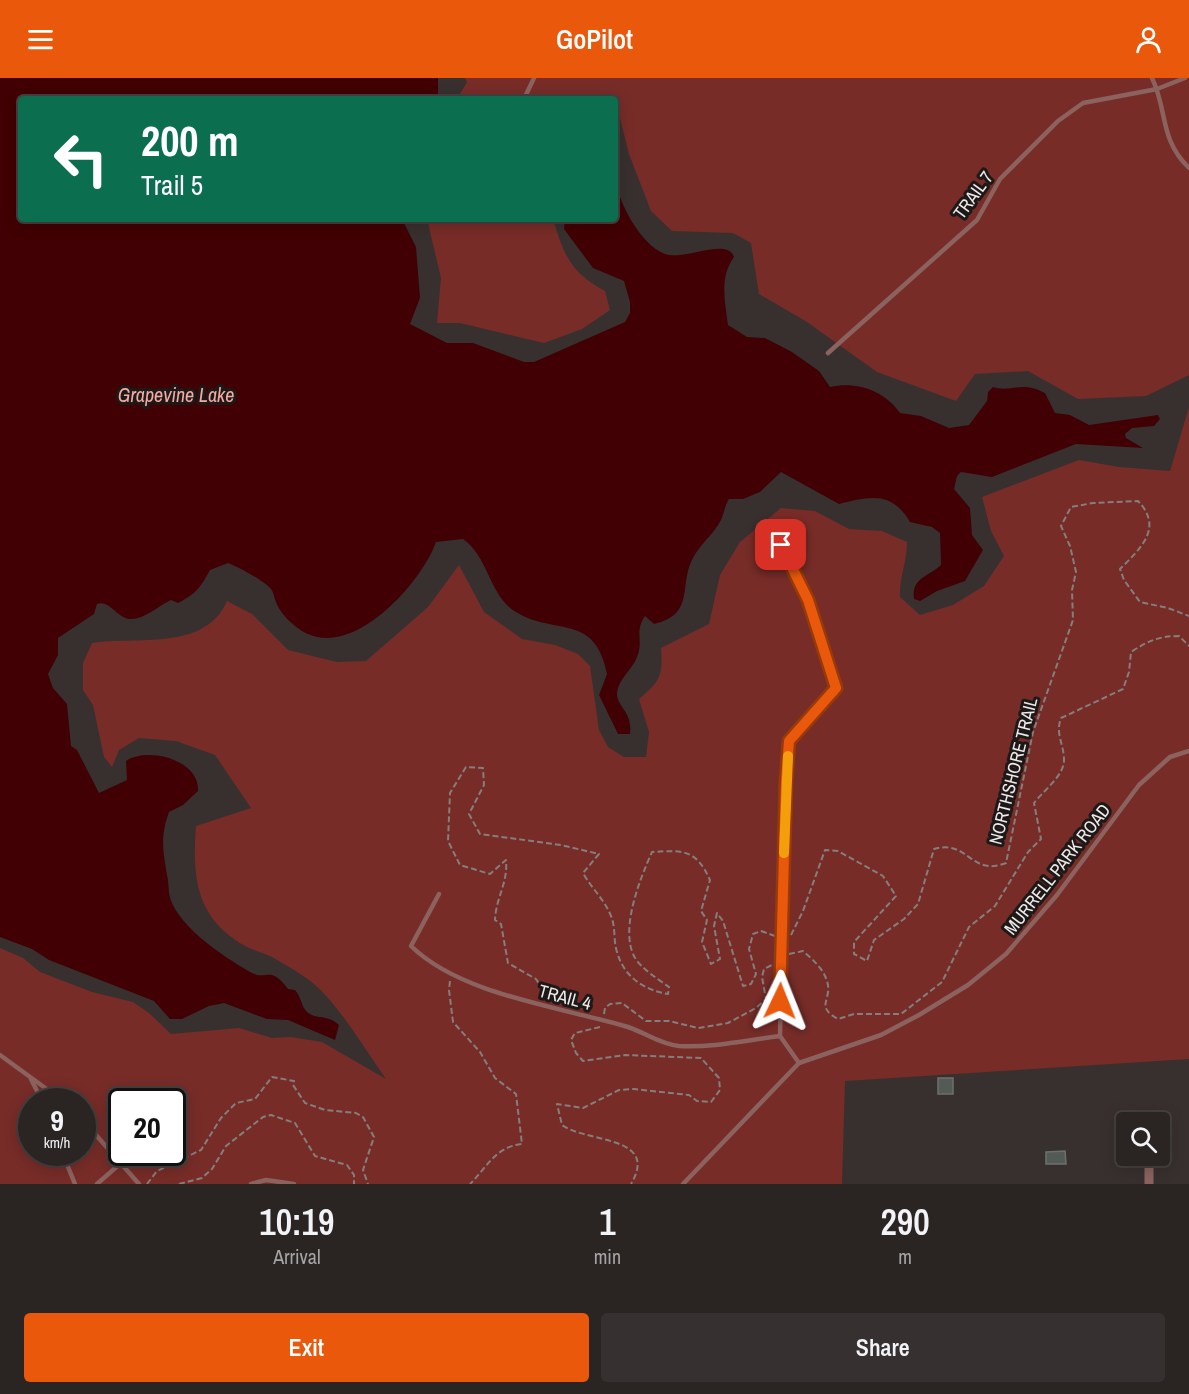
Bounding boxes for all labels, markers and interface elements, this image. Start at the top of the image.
text: GoPilot [556,21,633,57]
icon: menu [24,23,57,56]
icon: person [1132,23,1165,56]
text: 200 m [141,113,239,169]
icon: left [42,120,120,198]
street label: TRAIL 7 [947,166,999,224]
text: Trail 5 [141,167,203,203]
water label: Grapevine Lake [118,381,234,408]
pin [755,519,806,570]
icon: arrive [764,528,797,561]
street label: NORTHSHORE TRAIL [983,695,1043,847]
street label: MURRELL PARK ROAD [998,798,1116,940]
position arrow [748,969,812,1033]
street label: TRAIL 4 [536,978,594,1016]
speed limit sign: 20 [108,1088,186,1166]
text: 9 [50,1100,64,1140]
map controls [1116,1112,1170,1166]
button: search [1116,1112,1170,1166]
text: km/h [44,1132,70,1153]
text: 10:19 [259,1198,334,1246]
text: 1 [599,1198,616,1246]
text: 290 [880,1198,930,1246]
text: Arrival [273,1243,321,1270]
text: min [594,1243,621,1270]
text: m [898,1243,912,1270]
button: Exit [24,1313,589,1382]
button: Share [601,1313,1165,1382]

